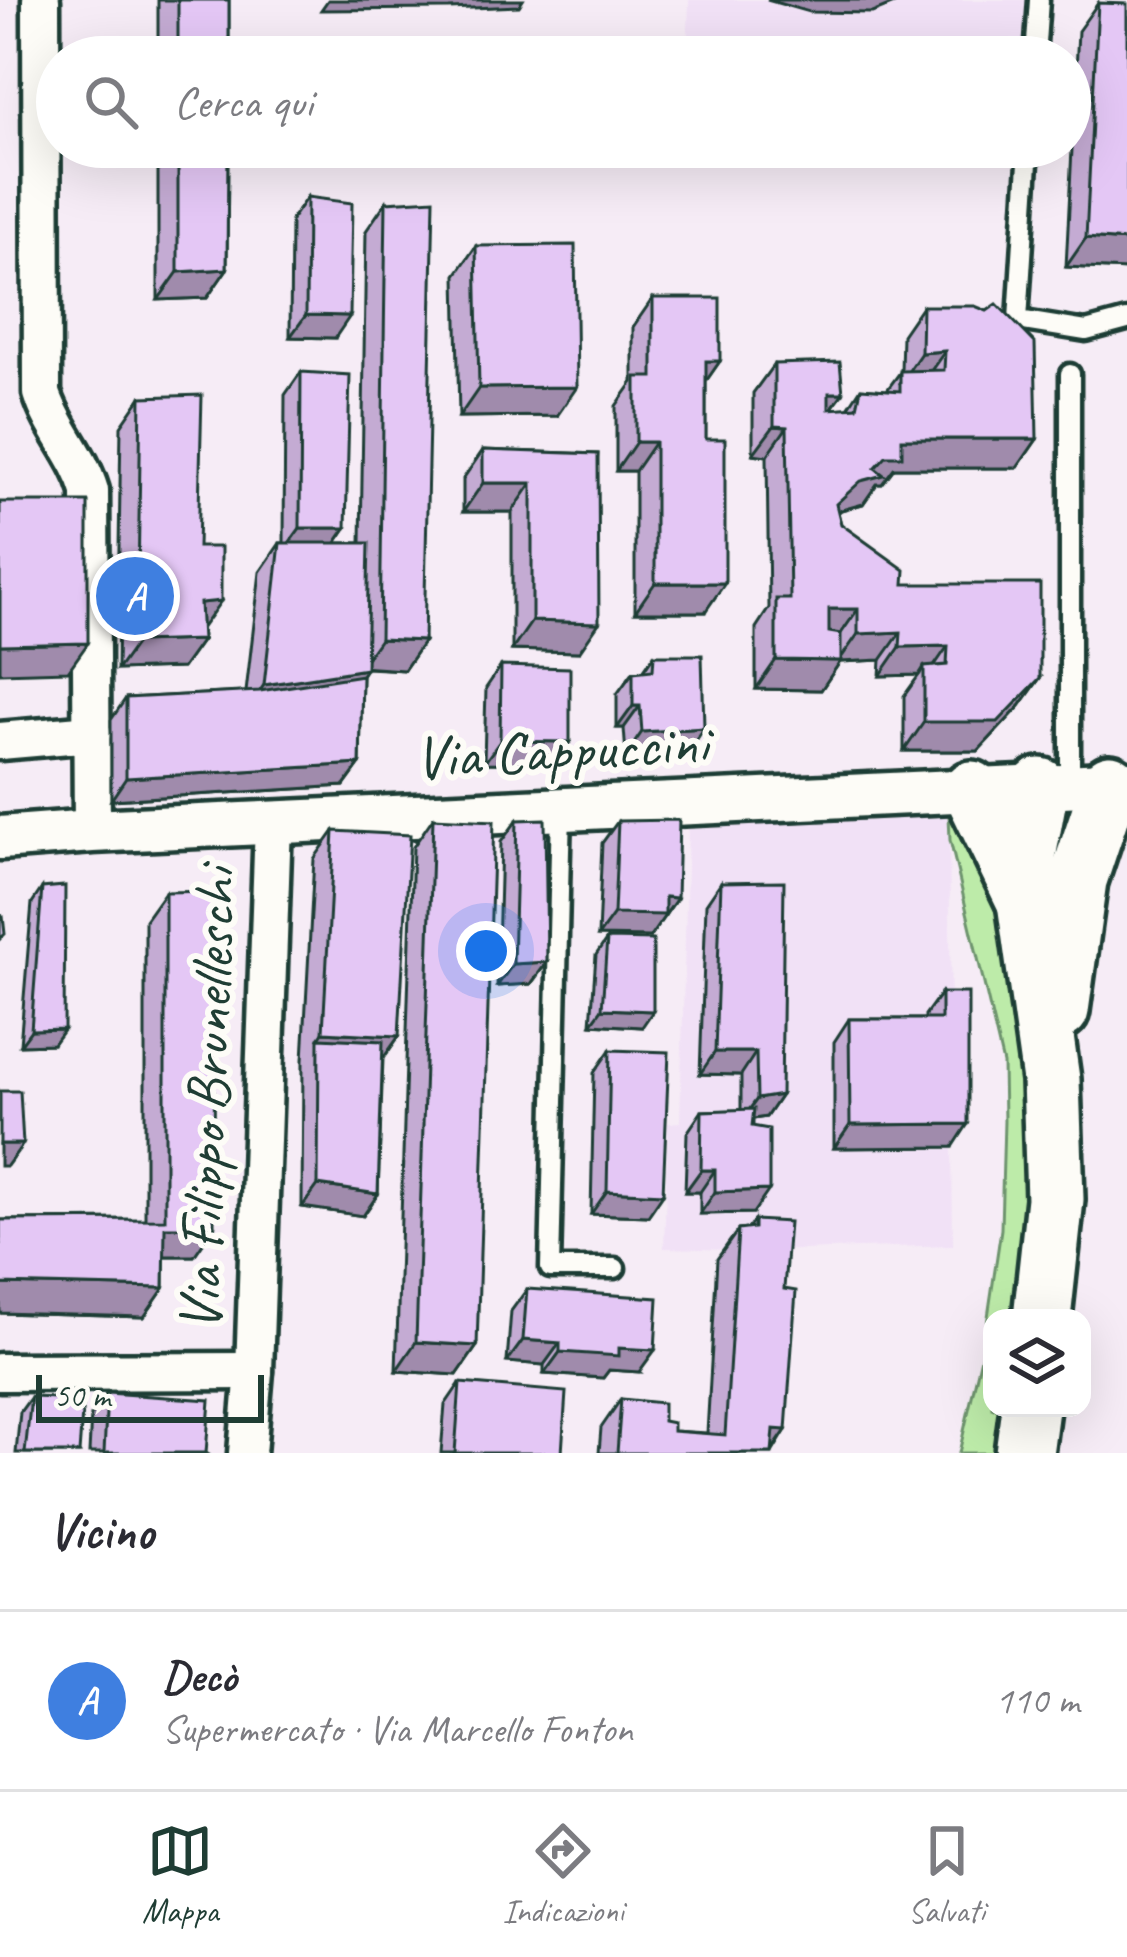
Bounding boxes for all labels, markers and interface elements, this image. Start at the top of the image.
search box [36,36,1091,168]
icon: search [78,69,144,135]
text: Cerca qui [174,74,313,131]
pin: A [96,551,174,641]
street label: Via Cappuccini [413,704,716,796]
street label: Via Filippo Brunelleschi [161,860,253,1333]
your location [456,921,516,981]
map controls [983,1309,1091,1417]
button: layers [983,1309,1091,1417]
scale bar [36,1369,264,1422]
text: 50 m [54,1375,110,1417]
text: Vicino [48,1499,153,1563]
text: Decò [162,1648,236,1705]
text: A [77,1676,97,1725]
text: 110 m [995,1676,1079,1725]
text: Supermercato · Via Marcello Fonton [162,1705,633,1754]
tab: Mappa [142,1818,218,1932]
tab: Indicazioni [502,1818,624,1932]
tab: Salvati [908,1818,985,1932]

